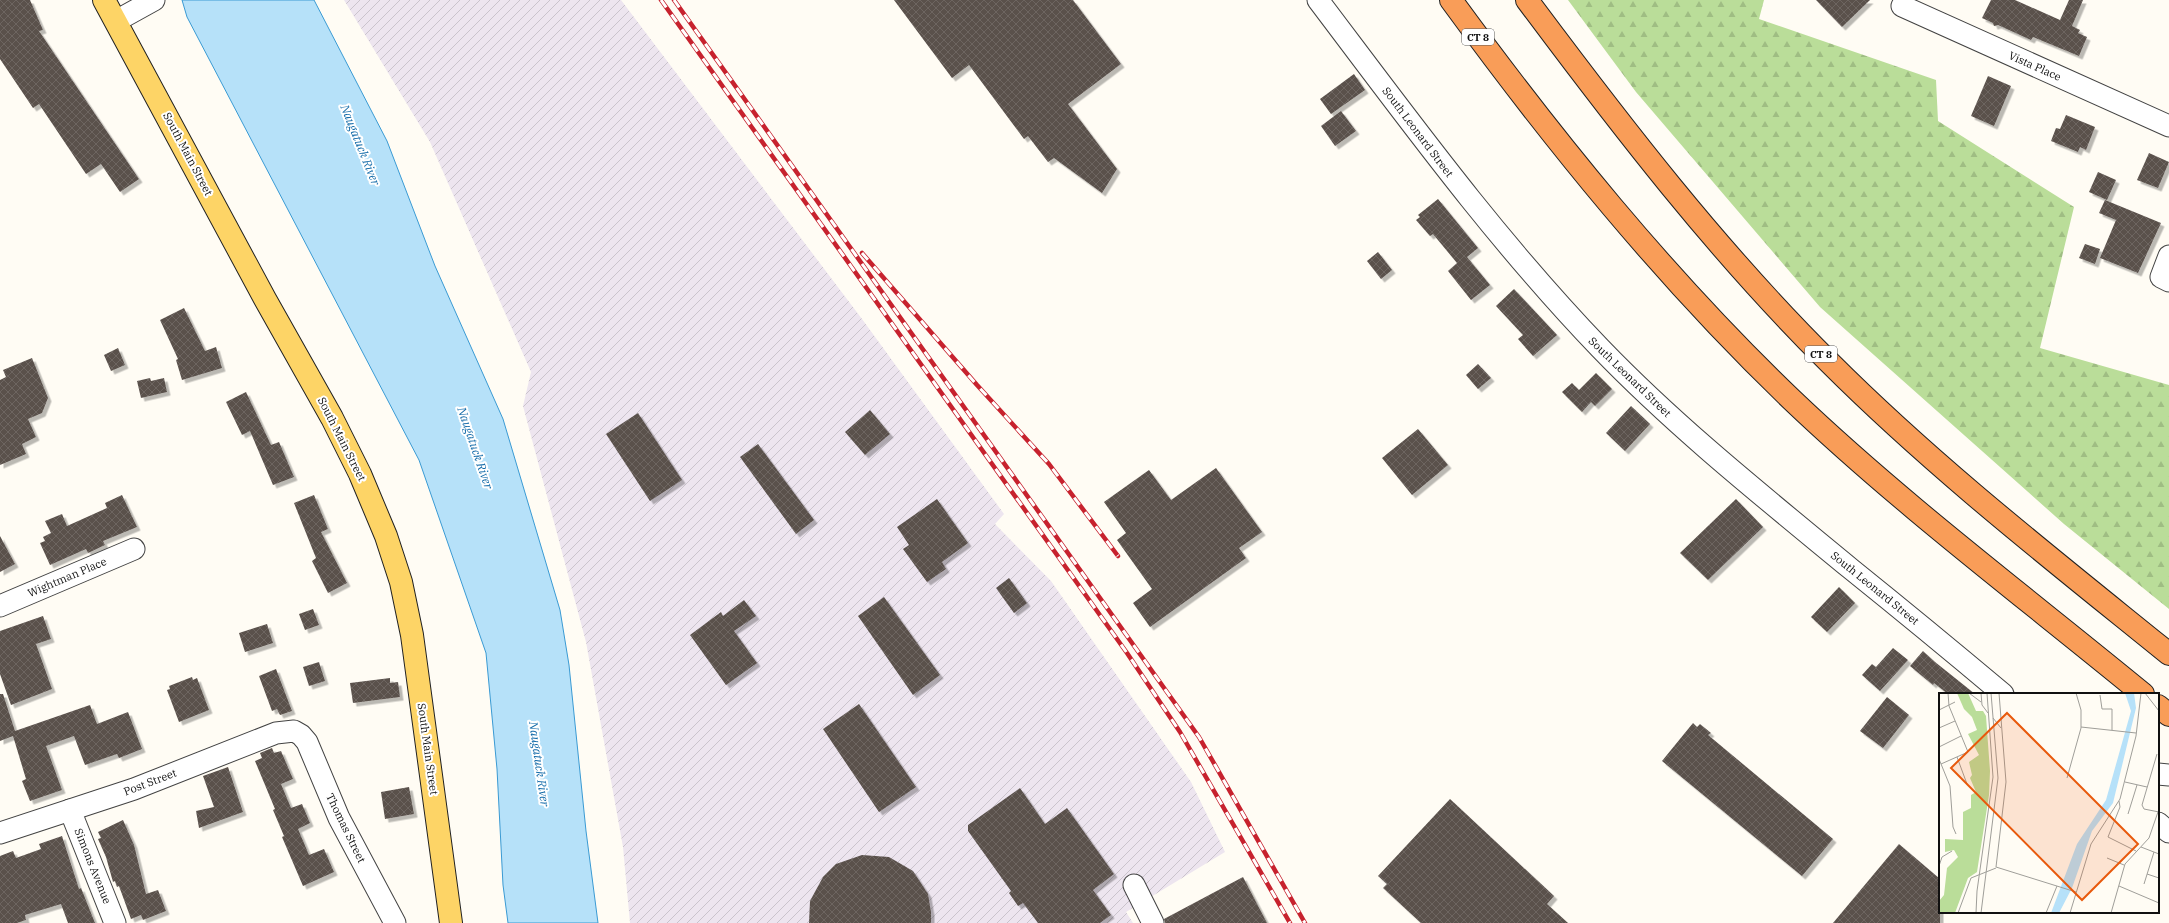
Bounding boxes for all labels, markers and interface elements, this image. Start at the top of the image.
road number: CT 8 [1462,29,1494,45]
street label: Vista Place [2007,48,2063,84]
street label: South Leonard Street [1379,84,1457,180]
water label: Naugatuck River [337,101,384,188]
street label: South Main Street [160,110,216,198]
street label: South Leonard Street [1586,334,1674,420]
road number: CT 8 [1805,346,1837,362]
street label: South Main Street [315,395,369,483]
water label: Naugatuck River [454,404,497,492]
street label: South Leonard Street [1828,548,1922,628]
street label: Wightman Place [25,554,109,600]
inset map [1939,693,2159,913]
street label: South Main Street [415,702,441,796]
water label: Naugatuck River [526,719,553,808]
street label: Post Street [122,765,179,798]
street label: Thomas Street [323,791,369,865]
street label: Simons Avenue [71,826,115,906]

